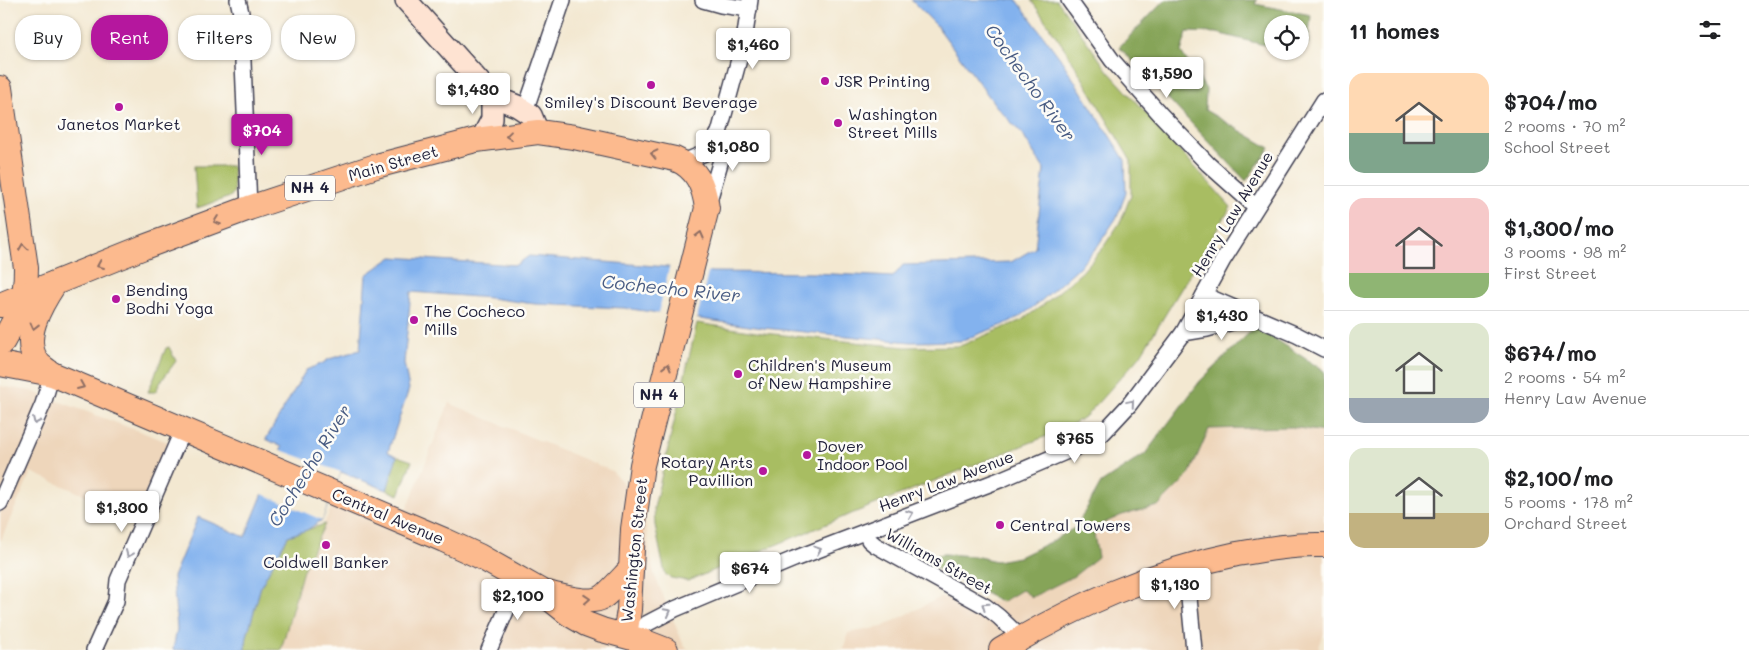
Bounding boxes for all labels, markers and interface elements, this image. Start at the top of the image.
chip: Buy [15,15,81,60]
chip: Rent [91,15,168,60]
chip: Filters [178,15,271,60]
chip: New [281,15,355,60]
map controls [1264,15,1309,60]
button: locate [1264,15,1309,60]
icon: filters [1696,16,1724,44]
text: 11 homes [1349,17,1440,44]
water label: Cochecho River [980,19,1081,146]
pin: $1,460 [712,28,794,70]
text: $1,460 [727,33,779,54]
pin: $1,590 [1126,56,1208,99]
text: $1,590 [1141,62,1193,83]
place label: JSR Printing [835,70,930,91]
pin: $1,430 [432,72,514,115]
marker: JSR Printing [819,75,831,87]
text: $1,430 [447,78,499,99]
marker: Smiley's Discount Beverage [645,79,657,91]
text: $704/mo [1504,88,1597,115]
place label: Smiley's Discount Beverage [544,91,758,112]
icon: home [1389,93,1449,153]
marker: Janetos Market [113,101,125,113]
place label: Washington Street Mills [848,103,938,142]
place label: Janetos Market [57,113,181,134]
pin: $704 [232,114,292,156]
text: 2 rooms · 70 m² [1504,115,1625,136]
marker: Washington Street Mills [832,117,844,129]
text: $704 [242,119,282,140]
one-way arrow [505,130,513,141]
pin: $1,080 [692,130,774,172]
text: $1,080 [707,135,759,156]
text: School Street [1504,136,1610,157]
street label: Main Street [345,140,440,185]
street label: Henry Law Avenue [1186,147,1277,280]
one-way arrow [650,149,659,160]
road number: NH 4 [285,176,335,200]
text: $1,300/mo [1504,214,1614,241]
one-way arrow [213,215,221,225]
icon: home [1389,218,1449,278]
one-way arrow [694,230,705,239]
text: 3 rooms · 98 m² [1504,241,1626,262]
one-way arrow [18,243,28,251]
one-way arrow [96,259,105,269]
text: First Street [1504,262,1597,283]
water label: Cochecho River [601,269,742,307]
place label: Bending Bodhi Yoga [126,279,214,318]
marker: Bending Bodhi Yoga [110,293,122,305]
pin: $1,430 [1181,298,1263,341]
place label: The Cocheco Mills [424,300,525,339]
text: $1,430 [1196,304,1248,325]
marker: The Cocheco Mills [408,314,420,326]
one-way arrow [29,322,40,331]
text: $674/mo [1504,339,1596,366]
icon: home [1389,343,1449,403]
place label: Children's Museum of New Hampshire [748,354,892,393]
one-way arrow [661,363,671,371]
text: 2 rooms · 54 m² [1504,366,1625,387]
marker: Children's Museum of New Hampshire [732,368,744,380]
one-way arrow [76,379,85,390]
road number: NH 4 [634,382,684,408]
text: Henry Law Avenue [1504,387,1647,408]
water label: Cochecho River [262,400,356,531]
one-way arrow [1125,400,1134,409]
one-way arrow [32,416,43,425]
pin: $765 [1045,422,1105,464]
text: $765 [1056,427,1094,448]
place label: Dover Indoor Pool [817,435,908,474]
street label: Henry Law Avenue [875,445,1016,516]
marker: Dover Indoor Pool [801,449,813,461]
place label: Rotary Arts Pavillion [661,451,753,490]
text: $2,100/mo [1504,464,1613,491]
marker: Rotary Arts Pavillion [757,465,769,477]
icon: home [1389,468,1449,528]
street label: Washington Street [615,477,652,623]
street label: Central Avenue [329,482,447,549]
pin: $1,300 [81,490,163,533]
text: 5 rooms · 178 m² [1504,491,1633,512]
text: $1,300 [96,496,148,517]
one-way arrow [905,510,914,520]
text: Orchard Street [1504,512,1627,533]
place label: Central Towers [1010,514,1131,535]
marker: Central Towers [994,519,1006,531]
street label: Williams Street [882,523,996,598]
marker: Coldwell Banker [320,539,332,551]
one-way arrow [813,546,822,556]
one-way arrow [124,549,135,558]
place label: Coldwell Banker [263,551,389,572]
pin: $674 [720,552,780,594]
text: $674 [731,557,769,578]
pin: $1,130 [1134,568,1216,610]
text: $1,130 [1151,573,1199,594]
pin: $2,100 [477,578,559,621]
text: $2,100 [492,584,544,605]
one-way arrow [583,594,591,605]
one-way arrow [981,603,990,612]
one-way arrow [663,608,672,618]

